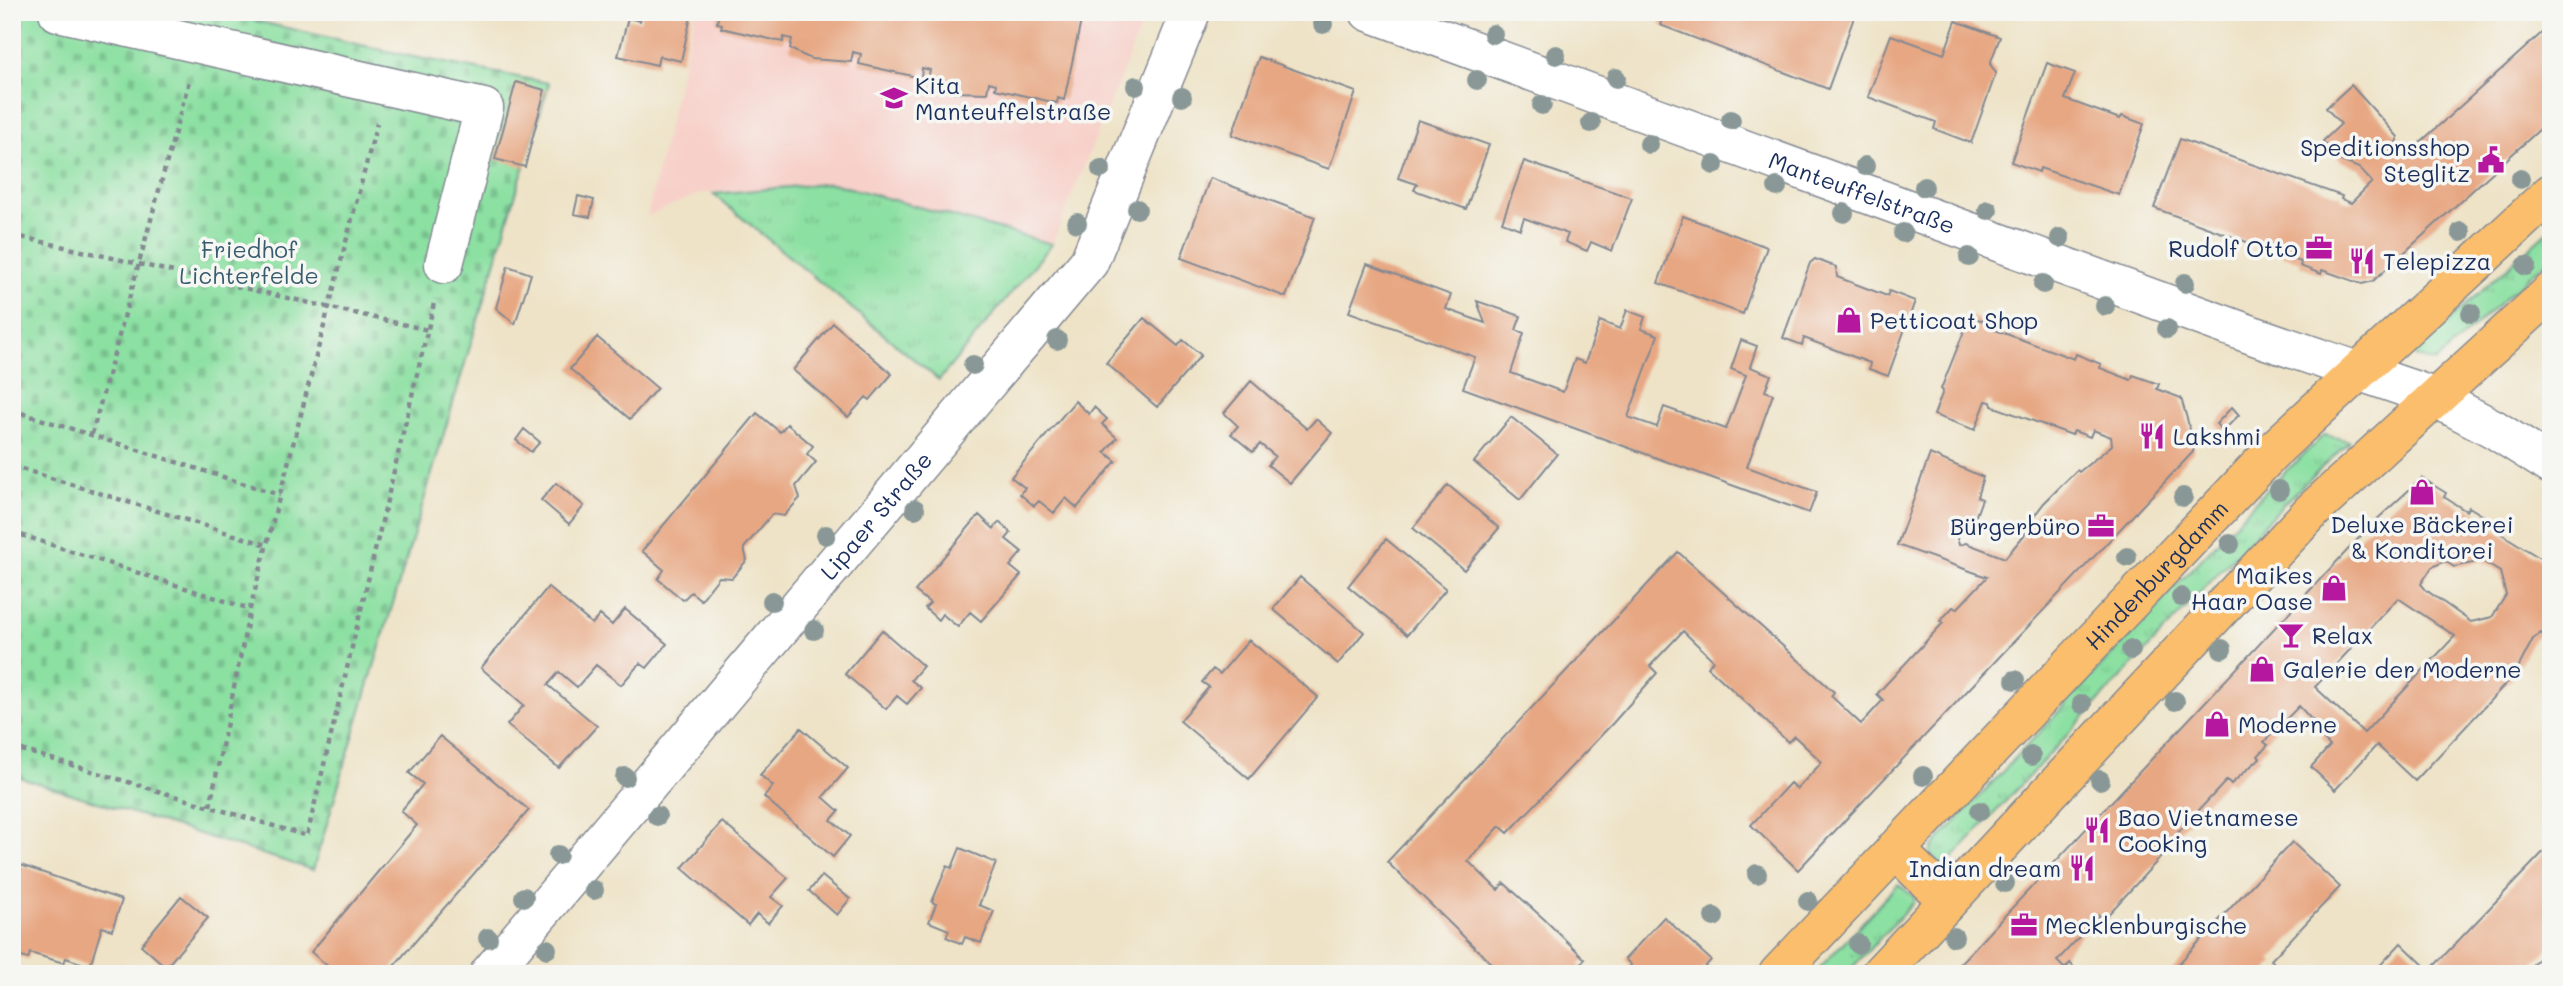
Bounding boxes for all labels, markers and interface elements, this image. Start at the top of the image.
place label: Kita Manteuffelstraße [915,70,1111,126]
school or university icon: Kita Manteuffelstraße [879,83,909,113]
place label: Speditionsshop Steglitz [2300,132,2470,188]
street label: Manteuffelstraße [1765,144,1959,240]
public building icon: Speditionsshop Steglitz [2476,145,2506,175]
place label: Rudolf Otto [2168,233,2298,263]
office icon: Rudolf Otto [2304,233,2334,263]
park label: Friedhof Lichterfelde [179,234,319,290]
restaurant icon: Telepizza [2347,246,2377,276]
place label: Telepizza [2383,246,2491,276]
shop icon: Petticoat Shop [1834,305,1864,335]
place label: Petticoat Shop [1870,305,2038,335]
restaurant icon: Lakshmi [2137,421,2167,451]
place label: Lakshmi [2173,421,2261,451]
street label: Lipaer Straße [813,445,938,586]
shop icon: Deluxe Bäckerei & Konditorei [2407,477,2437,507]
street label: Hindenburgdamm [2078,493,2234,656]
place label: Deluxe Bäckerei & Konditorei [2330,509,2514,565]
place label: Bürgerbüro [1950,511,2080,541]
office icon: Bürgerbüro [2086,511,2116,541]
place label: Maikes Haar Oase [2191,560,2313,616]
shop icon: Maikes Haar Oase [2319,573,2349,603]
bar icon: Relax [2276,620,2306,650]
place label: Relax [2312,620,2373,650]
shop icon: Galerie der Moderne [2247,654,2277,684]
place label: Galerie der Moderne [2283,654,2522,684]
shop icon: Moderne [2202,709,2232,739]
place label: Moderne [2238,709,2337,739]
place label: Bao Vietnamese Cooking [2118,802,2299,858]
restaurant icon: Bao Vietnamese Cooking [2082,815,2112,845]
place label: Indian dream [1909,853,2061,883]
restaurant icon: Indian dream [2067,853,2097,883]
office icon: Mecklenburgische [2009,910,2039,940]
place label: Mecklenburgische [2045,910,2247,940]

